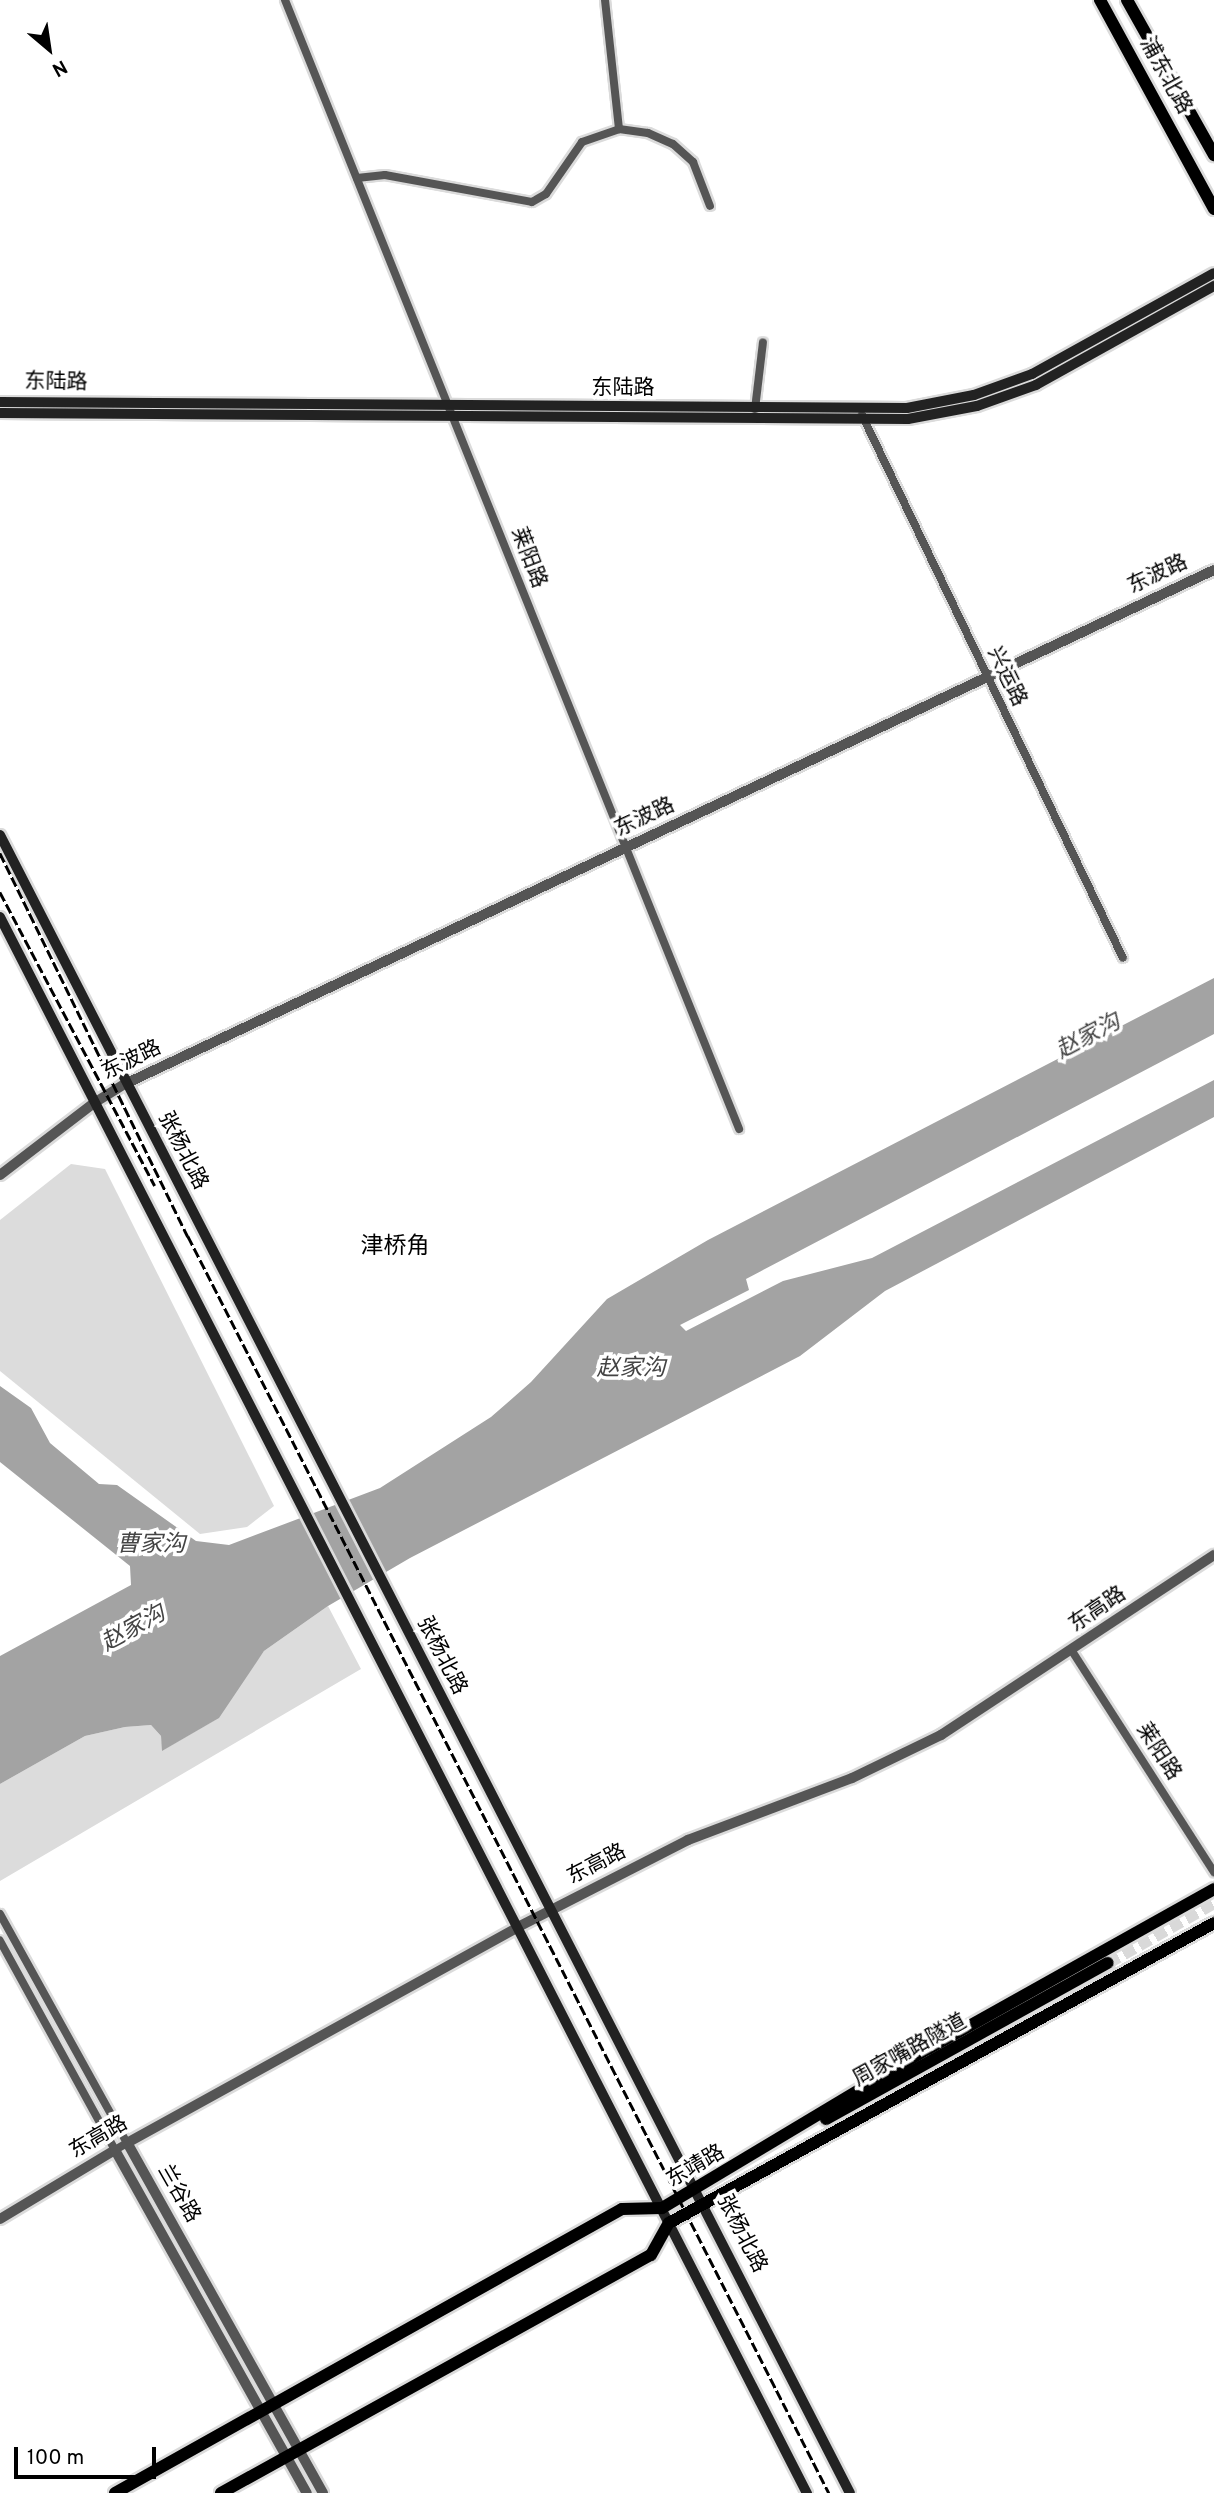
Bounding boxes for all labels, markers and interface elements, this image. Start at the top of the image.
north arrow [14,14,84,84]
street label: 浦东北路 [1134,33,1196,119]
text: N [47,54,71,81]
street label: 东陆路 [24,370,88,396]
street label: 东陆路 [592,376,654,402]
street label: 莱阳路 [505,524,551,592]
street label: 东波路 [1124,550,1192,600]
street label: 兴运路 [981,643,1031,711]
street label: 东波路 [611,793,679,843]
water label: 赵家沟 [1052,1010,1126,1066]
street label: 东波路 [98,1036,166,1086]
street label: 张杨北路 [152,1108,212,1194]
district label: 津桥角 [361,1234,429,1262]
water label: 赵家沟 [597,1356,665,1384]
water label: 曹家沟 [117,1532,185,1560]
street label: 东高路 [1065,1582,1131,1638]
water label: 赵家沟 [97,1601,171,1659]
street label: 张杨北路 [411,1613,471,1699]
street label: 莱阳路 [1130,1719,1186,1785]
street label: 东高路 [563,1839,631,1891]
street label: 周家嘴路隧道 [849,2009,971,2093]
street label: 东高路 [65,2111,133,2165]
street label: 东靖路 [662,2140,730,2194]
street label: 兰谷路 [151,2160,205,2228]
street label: 张杨北路 [711,2191,771,2277]
scale bar [18,2434,159,2478]
text: 100 m [27,2445,84,2472]

